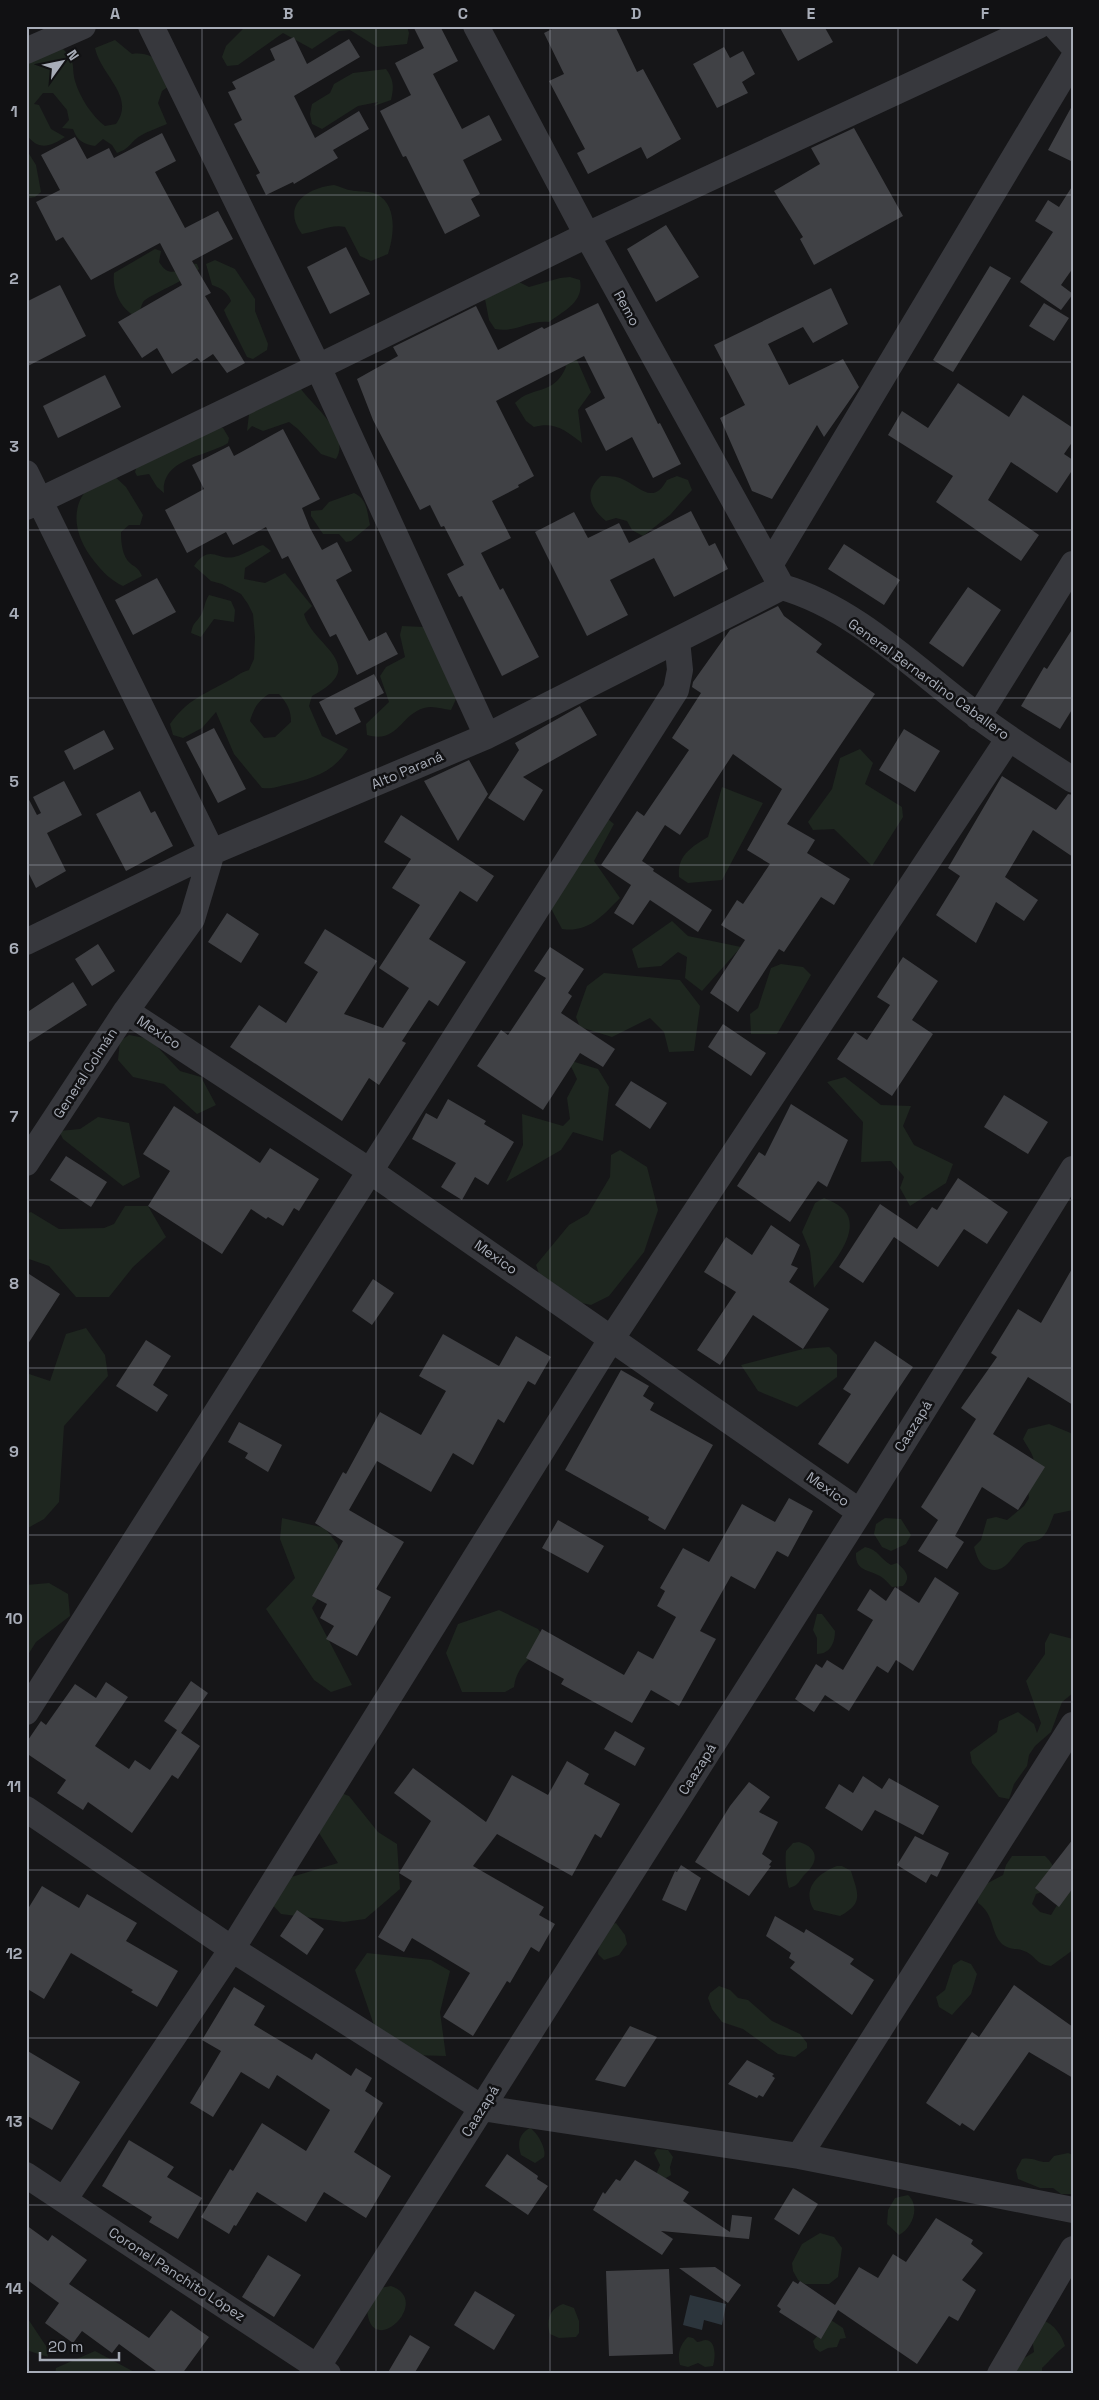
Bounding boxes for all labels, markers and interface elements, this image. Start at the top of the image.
text: A [110,3,120,24]
text: B [283,3,293,24]
text: C [458,3,468,24]
text: D [631,3,641,24]
text: E [807,3,816,24]
text: F [981,3,990,24]
north arrow [38,38,88,88]
text: N [63,46,83,64]
text: 1 [10,101,18,122]
text: 2 [9,268,19,289]
street label: Remo [610,287,644,329]
text: 3 [9,436,19,457]
text: 4 [9,603,19,624]
street label: General Bernardino Caballero [845,614,1013,744]
street label: Alto Paraná [368,747,446,793]
text: 5 [9,771,19,792]
text: 6 [9,938,19,959]
street label: Mexico [134,1011,184,1053]
street label: General Colmán [49,1024,121,1122]
text: 7 [10,1106,19,1127]
street label: Mexico [471,1236,521,1278]
text: 8 [9,1273,19,1294]
street label: Caazapá [890,1397,936,1455]
text: 9 [9,1441,19,1462]
street label: Mexico [803,1468,853,1510]
text: 10 [5,1608,23,1629]
street label: Caazapá [674,1740,720,1798]
text: 11 [7,1776,21,1797]
text: 12 [6,1943,22,1964]
street label: Caazapá [457,2082,503,2140]
text: 13 [6,2111,23,2132]
street label: Coronel Panchito López [105,2223,249,2325]
text: 14 [5,2278,23,2299]
scale bar [40,2330,119,2362]
text: 20 m [48,2337,83,2356]

